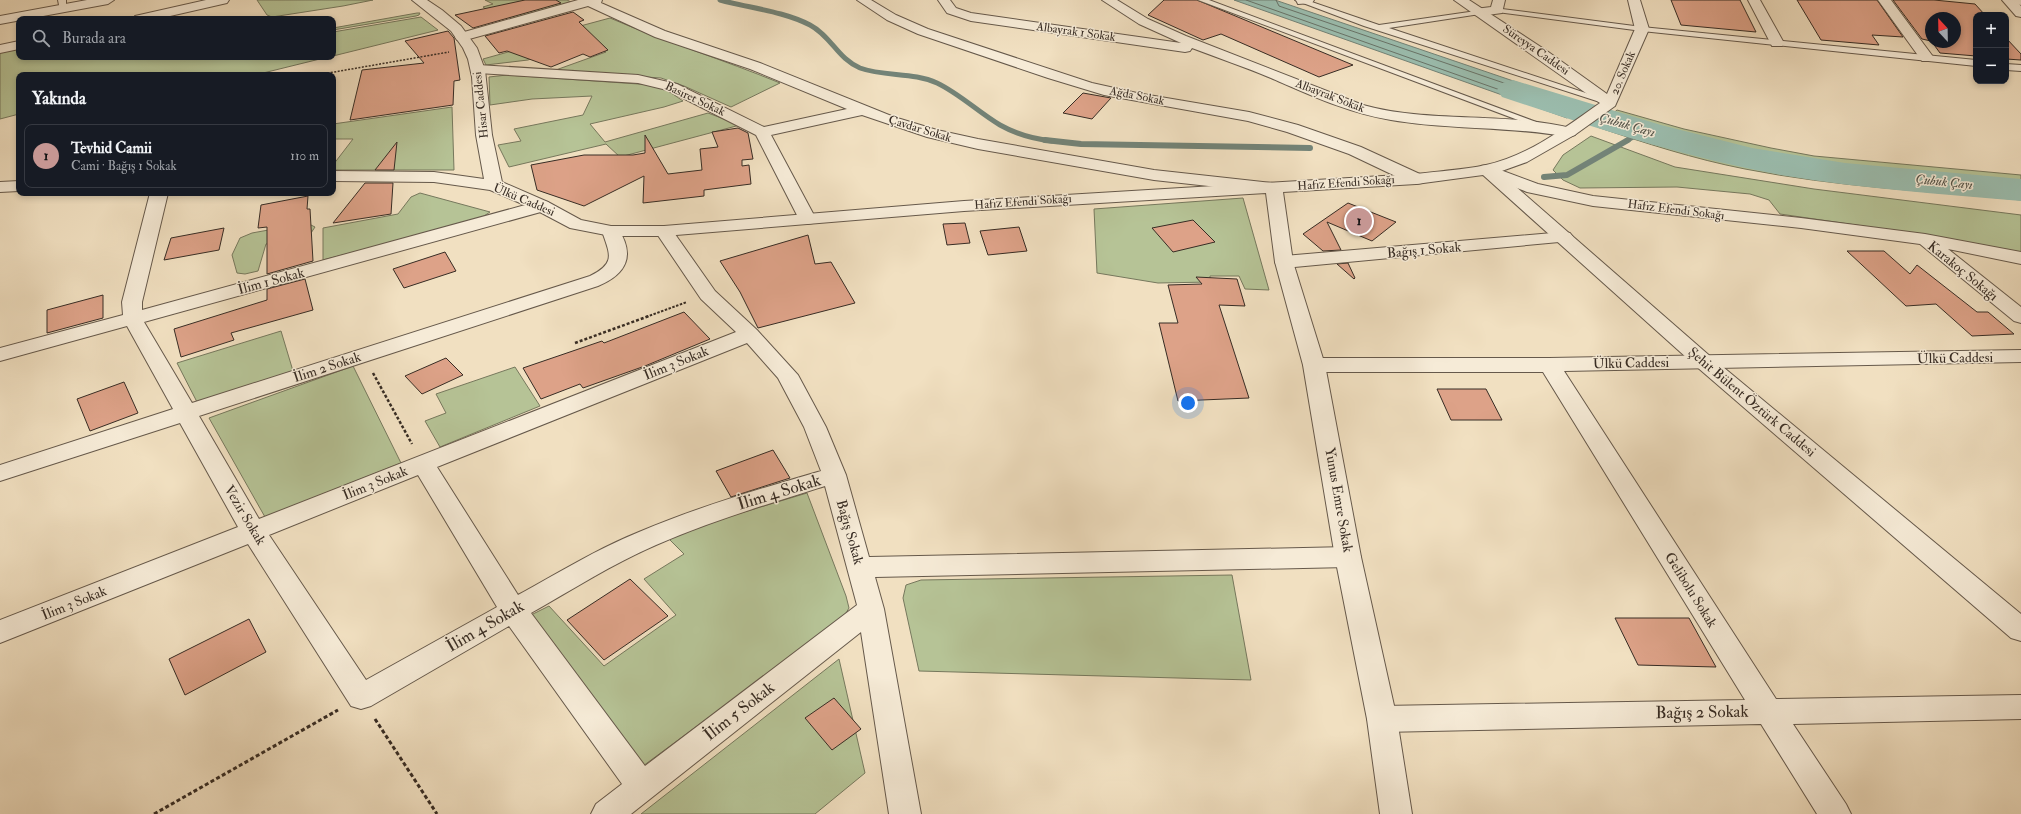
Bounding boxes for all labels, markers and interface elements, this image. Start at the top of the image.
north arrow [1925,12,1961,48]
map controls [1973,12,2009,84]
button: + [1973,12,2009,48]
search box [16,16,336,60]
street label: Albayrak 1 Sokak [1034,19,1117,45]
street label: Süreyya Caddesi [1500,21,1572,79]
icon: search [30,27,52,49]
text: Burada ara [62,29,126,48]
button: − [1973,48,2009,84]
street label: 20. Sokak [1607,49,1639,97]
street label: Hisar Caddesi [470,71,492,139]
street label: Albayrak Sokak [1292,76,1367,116]
street label: Basiret Sokak [663,79,728,120]
street label: Ağda Sokak [1107,83,1166,109]
text: Yakında [32,88,86,109]
water label: Çubuk Çayı [1597,109,1657,141]
street label: Çavdar Sokak [887,112,954,146]
text: Tevhid Camii [71,139,152,158]
text: 1 [44,148,48,164]
text: 110 m [290,148,319,164]
text: Cami · Bağış 1 Sokak [71,158,177,174]
water label: Çubuk Çayı [1915,171,1974,193]
street label: Hafız Efendi Sokağı [1297,172,1395,194]
street label: Ülkü Caddesi [491,180,557,220]
street label: Hafız Efendi Sokağı [974,191,1072,213]
street label: Hafız Efendi Sokağı [1627,197,1725,223]
pin: 1 [1346,206,1372,236]
street label: Karakoç Sokağı [1924,237,2002,305]
street label: Bağış 1 Sokak [1386,238,1462,262]
street label: İlim 1 Sokak [236,264,306,298]
street label: İlim 3 Sokak [641,342,711,384]
street label: Şehit Bülent Öztürk Caddesi [1685,344,1820,461]
street label: İlim 2 Sokak [291,348,363,386]
street label: Ülkü Caddesi [1917,349,1994,367]
street label: Ülkü Caddesi [1593,354,1670,372]
your location [1178,393,1198,413]
street label: Yunus Emre Sokak [1321,446,1357,554]
street label: İlim 3 Sokak [340,462,410,504]
street label: İlim 4 Sokak [735,468,823,515]
street label: Vezir Sokak [221,482,270,548]
street label: Bağış Sokak [833,498,867,567]
street label: Gelibolu Sokak [1661,549,1721,631]
street label: İlim 3 Sokak [39,582,109,624]
street label: İlim 4 Sokak [442,595,527,657]
street label: İlim 5 Sokak [699,676,779,745]
street label: Bağış 2 Sokak [1655,701,1749,723]

